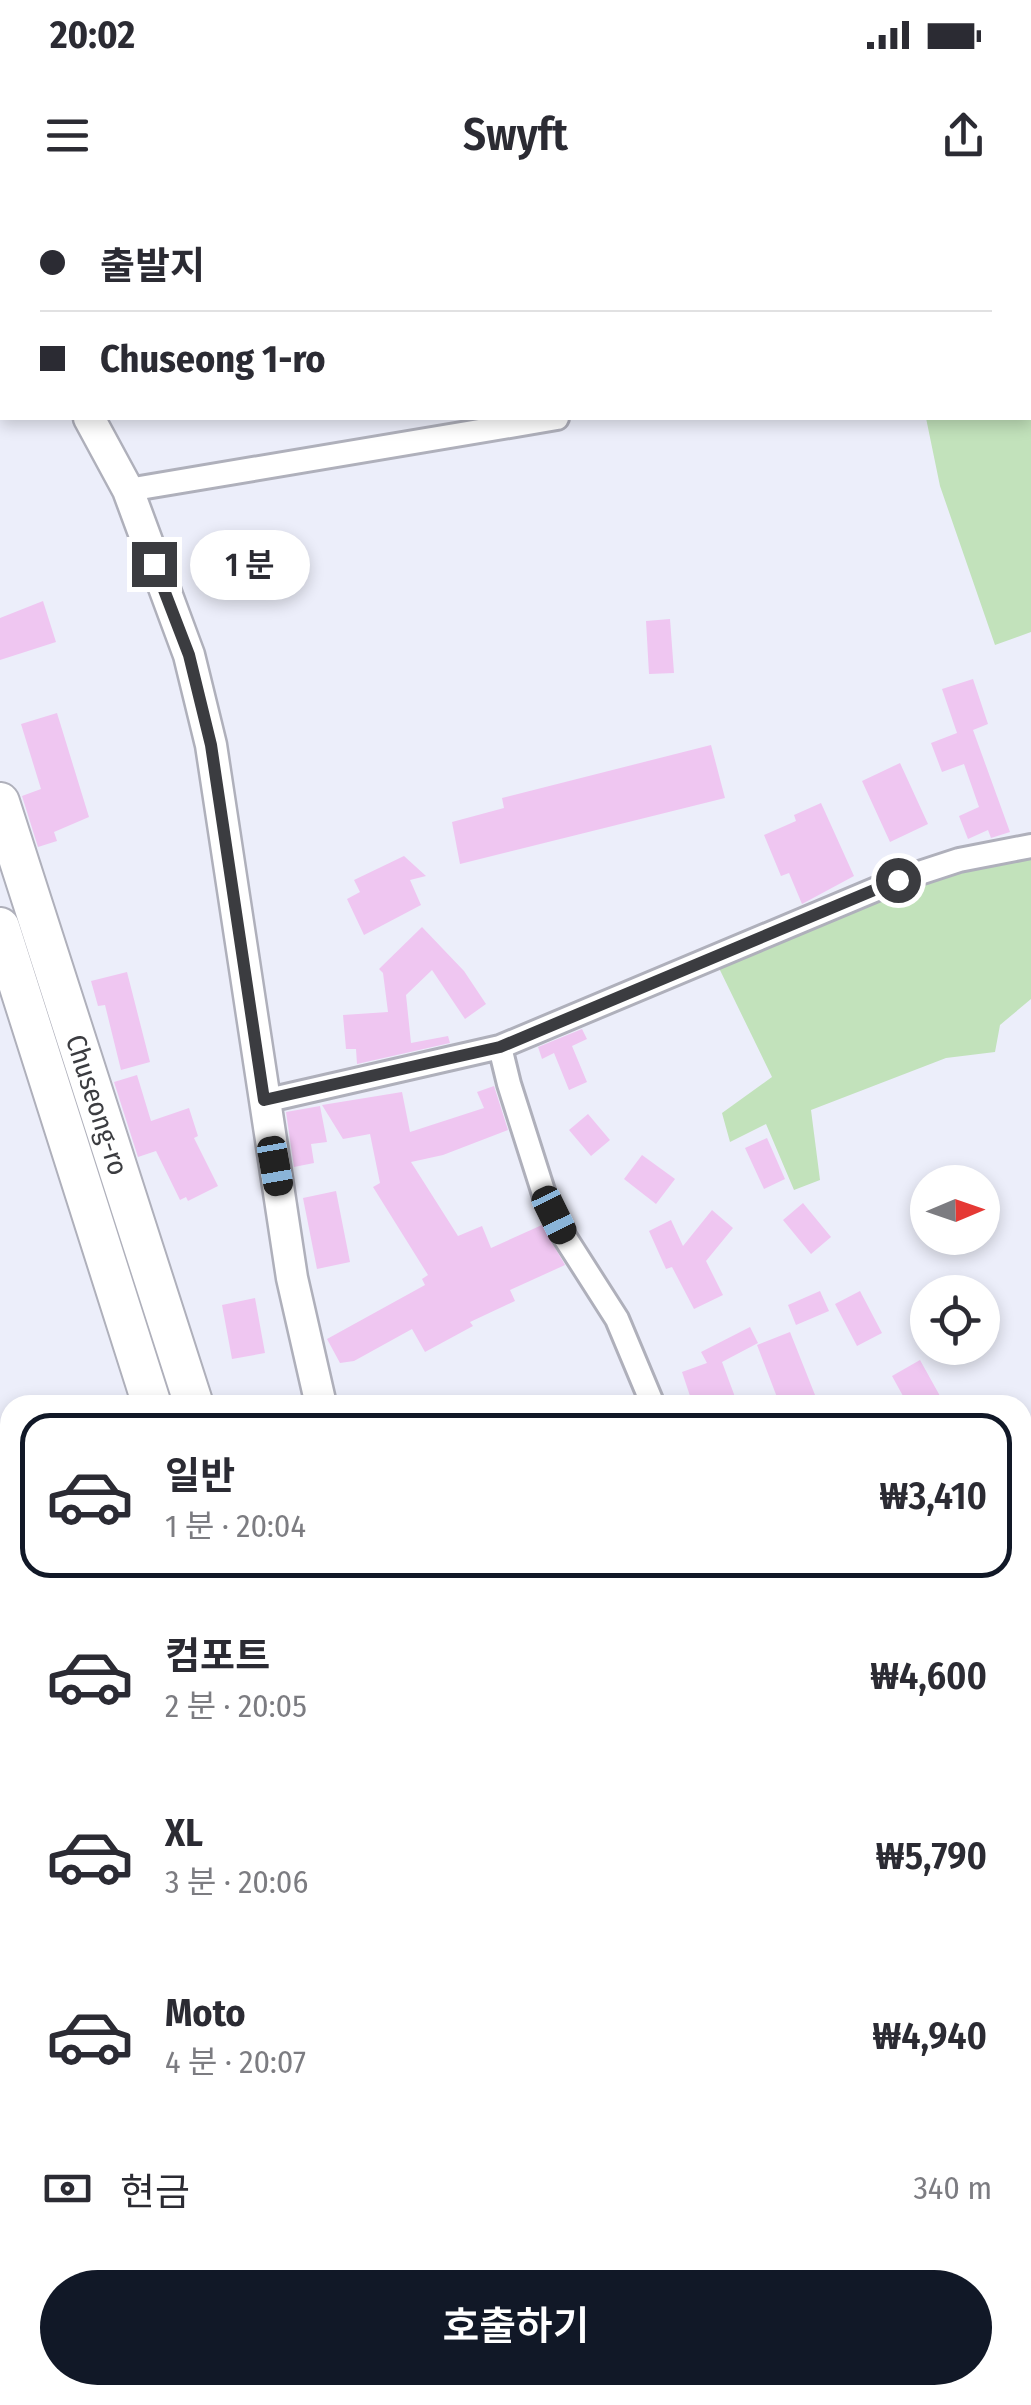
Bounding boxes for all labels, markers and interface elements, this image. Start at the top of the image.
text: 20:02 [50,12,135,58]
icon: menu [40,108,95,163]
text: Swyft [463,108,568,162]
icon: share [936,108,991,163]
text: 출발지 [100,243,205,289]
text: Chuseong 1-ro [100,336,326,382]
callout: 1 분 [189,529,309,599]
route end [132,542,177,587]
text: 1 분 [225,546,275,584]
route start [876,858,921,903]
street label: Chuseong-ro [59,1030,135,1179]
car [255,1134,295,1198]
north arrow [910,1165,1000,1255]
map controls [910,1165,1000,1365]
car [527,1181,581,1249]
button: locate [910,1275,1000,1365]
icon: car [45,1451,135,1541]
text: 일반 [165,1453,235,1499]
text: ₩3,410 [879,1473,987,1519]
text: 1 분 · 20:04 [165,1507,306,1545]
icon: car [45,1631,135,1721]
text: 컴포트 [165,1633,270,1679]
text: ₩4,600 [870,1653,987,1699]
text: 2 분 · 20:05 [165,1687,307,1725]
text: XL [165,1810,203,1856]
icon: car [45,1811,135,1901]
text: ₩5,790 [876,1833,987,1879]
text: 3 분 · 20:06 [165,1863,308,1901]
text: Moto [165,1990,246,2036]
icon: car [45,1991,135,2081]
text: ₩4,940 [872,2013,987,2059]
text: 4 분 · 20:07 [165,2043,306,2081]
icon: cash [40,2161,95,2216]
text: 현금 [120,2169,190,2215]
text: 340 m [913,2169,992,2207]
button: 호출하기 [40,2270,992,2385]

